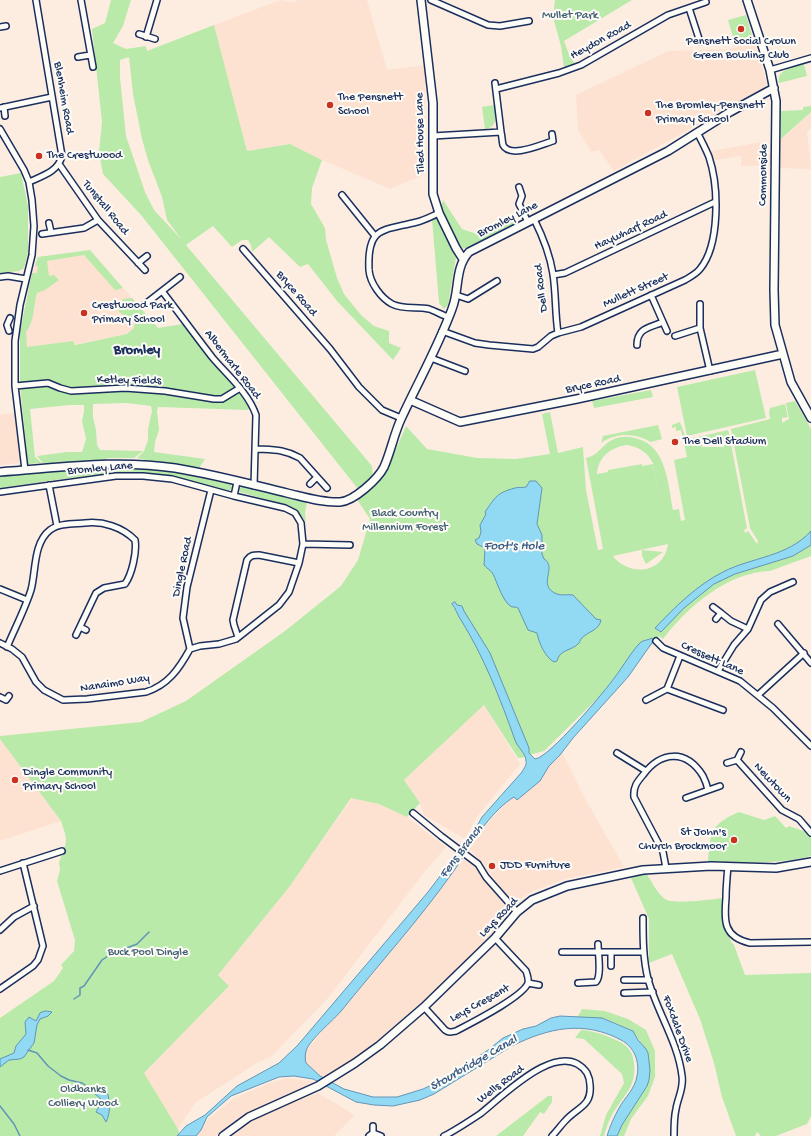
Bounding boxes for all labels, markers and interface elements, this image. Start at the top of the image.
park label: Mullet Park [542,9,598,23]
street label: Heydon Road [568,18,634,64]
marker: Pensnett Social Crown Green Bowling Club [736,24,746,34]
place label: Pensnett Social Crown Green Bowling Club [686,35,796,63]
street label: Blenheim Road [50,61,76,135]
place label: The Pensnett School [338,91,403,119]
street label: Tiled House Lane [413,92,429,174]
place label: The Bromley-Pensnett Primary School [656,99,764,127]
marker: The Pensnett School [325,100,335,110]
marker: The Bromley-Pensnett Primary School [643,108,653,118]
street label: Commonside [756,144,772,206]
place label: The Crestwood [47,149,122,163]
marker: The Crestwood [34,151,44,161]
street label: Tunstall Road [79,178,131,238]
street label: Bromley Lane [475,199,541,241]
street label: Haywharf Road [592,208,670,254]
street label: Dell Road [532,263,552,313]
street label: Bryce Road [272,268,320,320]
street label: Mullett Street [601,270,671,312]
place label: Crestwood Park Primary School [92,299,173,327]
marker: Crestwood Park Primary School [79,308,89,318]
street label: Albermarle Road [201,328,263,402]
district label: Bromley [114,343,160,359]
street label: Bryce Road [564,372,622,398]
street label: Ketley Fields [97,373,161,389]
place label: The Dell Stadium [683,435,766,449]
marker: The Dell Stadium [670,437,680,447]
street label: Bromley Lane [67,459,133,479]
park label: Black Country Millennium Forest [362,507,448,535]
street label: Dingle Road [170,536,196,598]
water label: Foot's Hole [484,539,544,555]
street label: Cressett Lane [678,639,746,679]
street label: Nanaimo Way [79,671,151,697]
street label: Newtown [750,760,794,806]
place label: Dingle Community Primary School [23,766,112,794]
marker: Dingle Community Primary School [10,775,20,785]
water label: Fens Branch [437,822,487,882]
place label: St John's Church Brockmoor [639,826,726,854]
marker: St John's Church Brockmoor [729,835,739,845]
place label: JDD Furniture [500,859,570,873]
marker: JDD Furniture [487,861,497,871]
street label: Leys Road [476,895,522,941]
park label: Buck Pool Dingle [108,946,188,960]
street label: Leys Crescent [448,982,512,1026]
street label: Foxdale Drive [658,994,696,1064]
water label: Stourbridge Canal [427,1033,521,1095]
street label: Wells Road [475,1063,527,1107]
park label: Oldbanks Colliery Wood [48,1083,118,1111]

